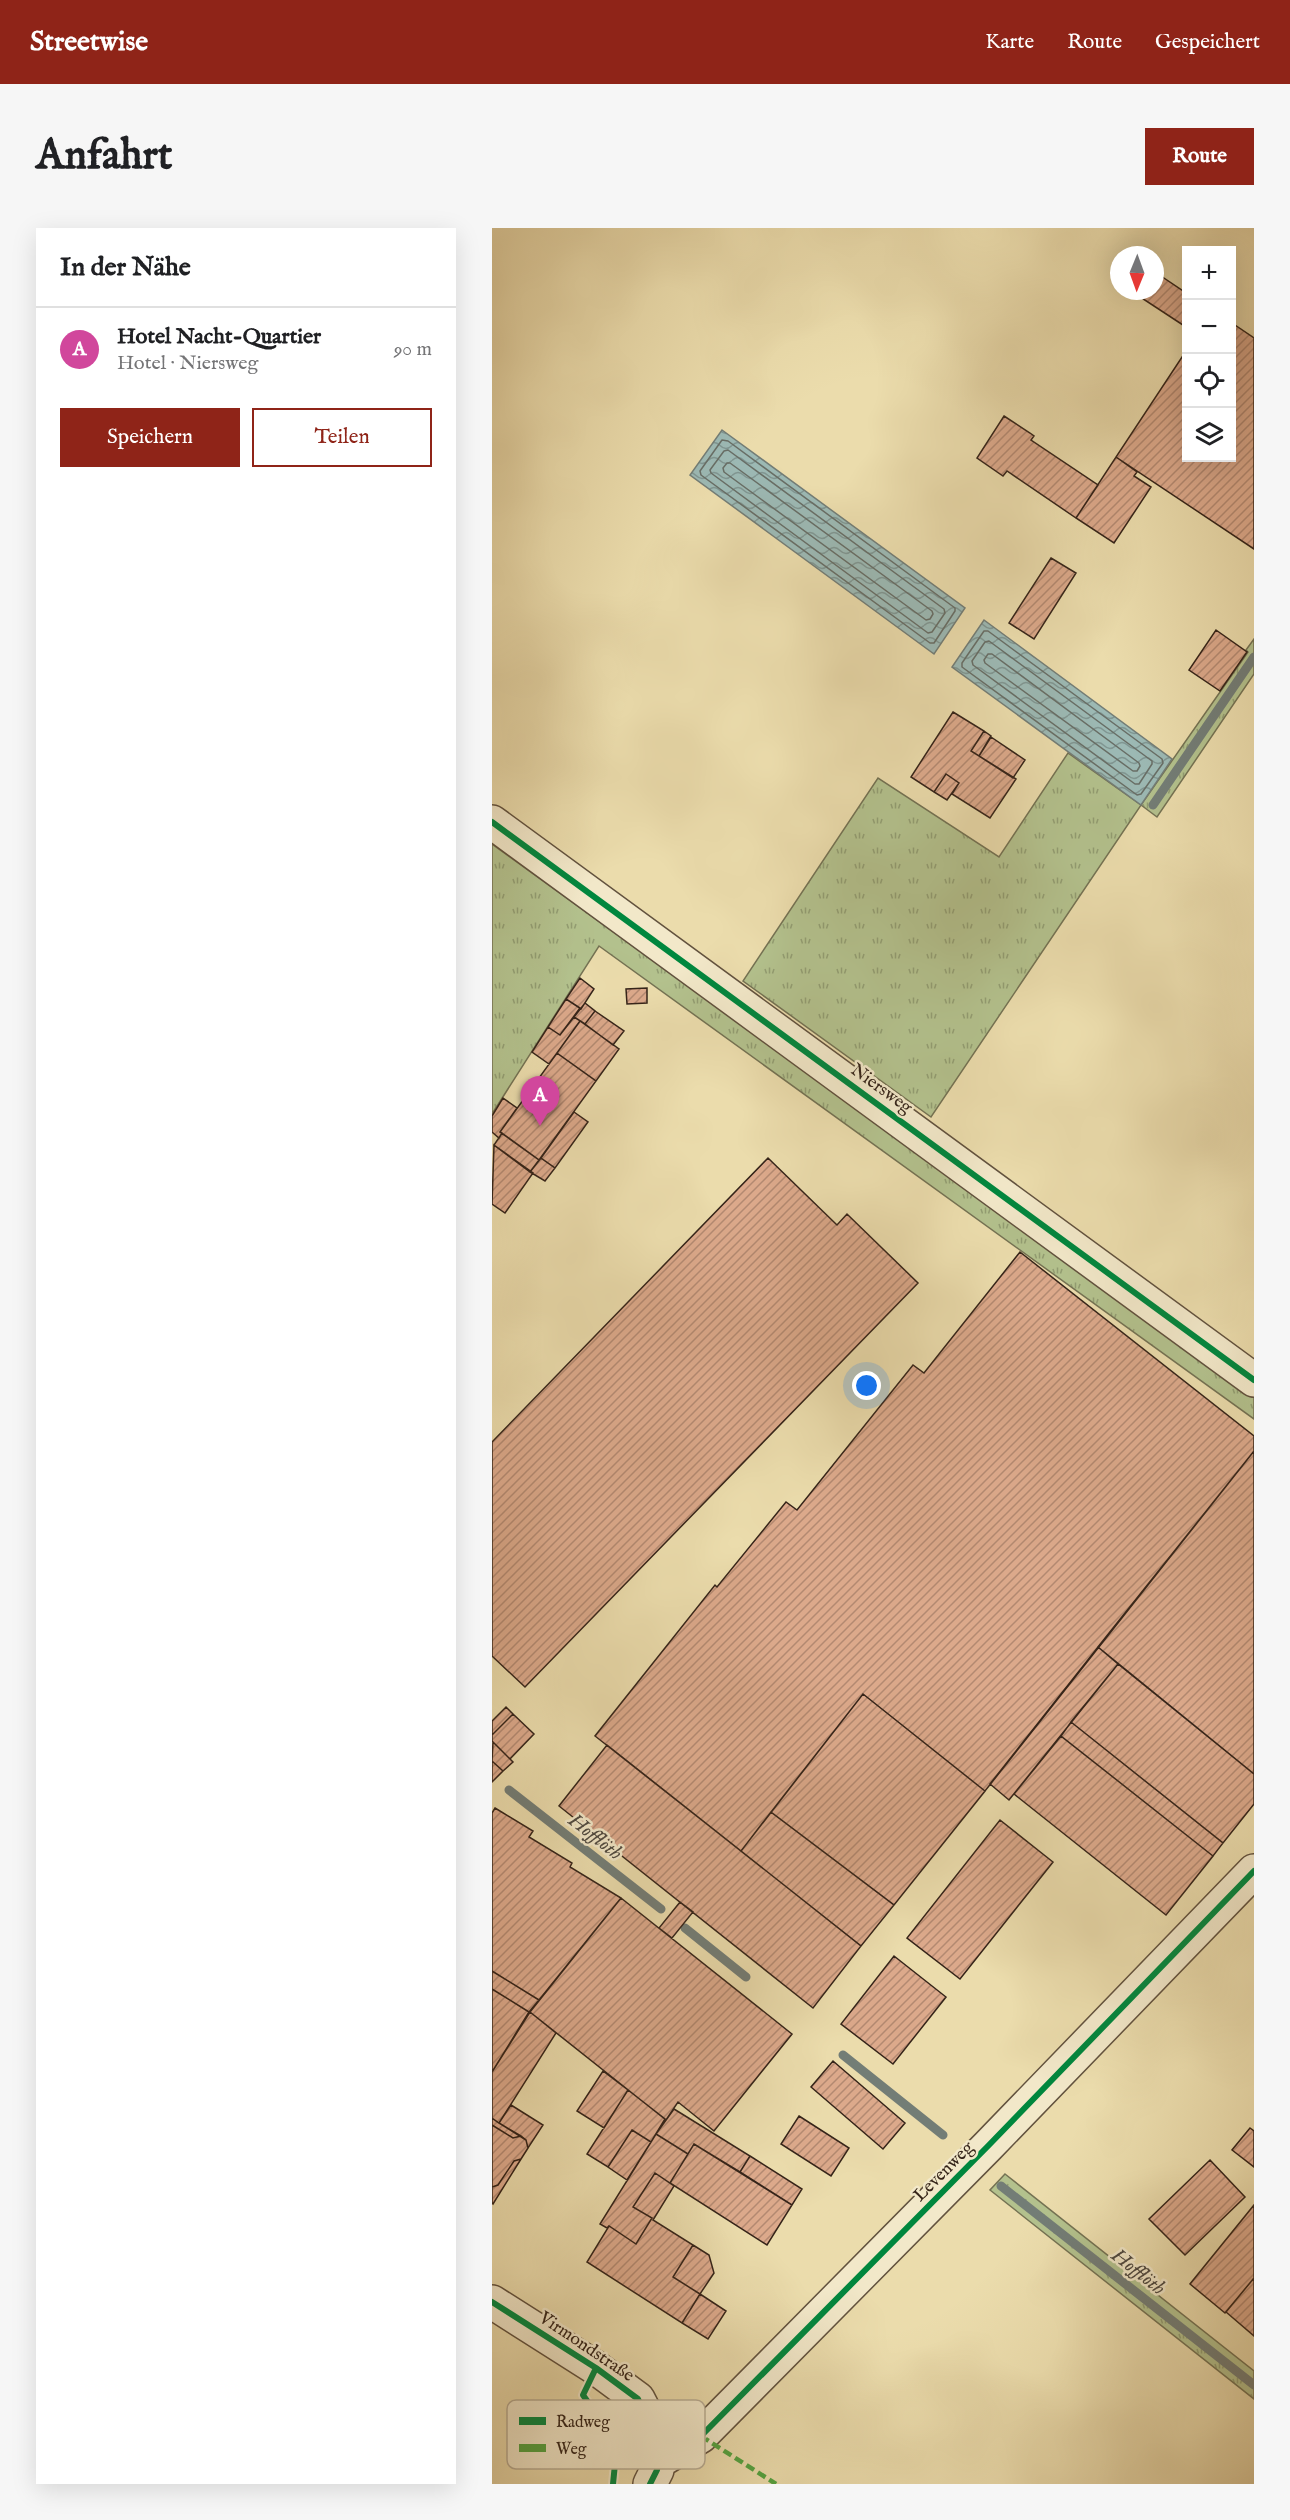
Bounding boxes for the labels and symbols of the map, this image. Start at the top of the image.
north arrow [1110,246,1164,300]
street label: Niersweg [846,1059,917,1120]
pin: A [520,1076,560,1126]
your location [852,1371,881,1400]
water label: Hofflöth [562,1808,627,1866]
street label: Levenweg [909,2137,979,2207]
water label: Hofflöth [1105,2243,1170,2301]
street label: Virmondstraße [533,2306,638,2388]
legend [507,2400,705,2469]
text: Radweg [556,2413,610,2433]
text: Weg [556,2440,587,2460]

